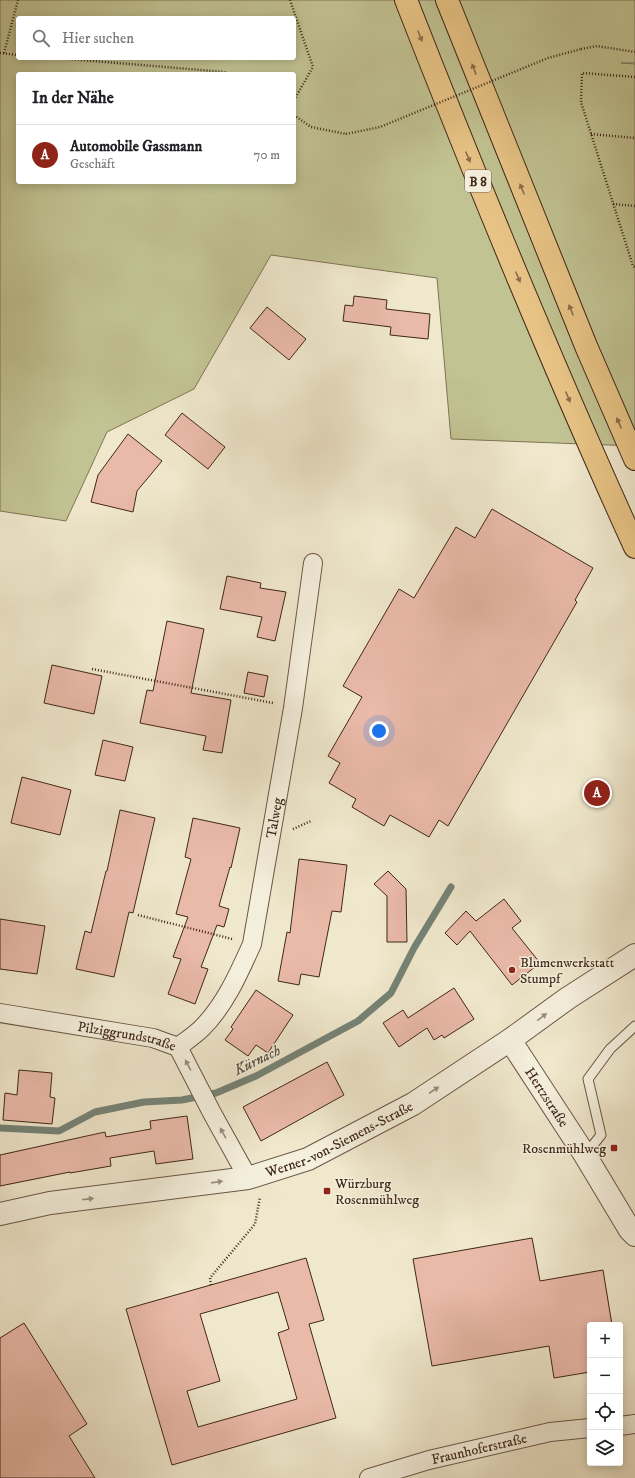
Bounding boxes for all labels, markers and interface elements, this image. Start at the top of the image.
search box [16,16,296,60]
icon: search [30,27,52,49]
text: Hier suchen [62,29,134,48]
one-way arrow [418,31,424,43]
one-way arrow [471,62,477,74]
text: In der Nähe [32,87,114,109]
text: Automobile Gassmann [70,137,202,156]
text: A [41,147,49,163]
text: 70 m [254,147,280,163]
one-way arrow [465,152,471,163]
text: Geschäft [70,156,115,172]
road number: B 8 [465,170,491,192]
one-way arrow [519,183,525,195]
one-way arrow [515,272,521,283]
one-way arrow [568,303,574,315]
one-way arrow [566,391,572,403]
one-way arrow [616,418,622,429]
your location [369,721,389,741]
pin: A [584,778,610,808]
street label: Talweg [263,796,287,840]
place label: Blumenwerkstatt Stumpf [520,954,615,988]
marker: Blumenwerkstatt Stumpf [507,965,517,975]
one-way arrow [536,1013,547,1021]
street label: Pilziggrundstraße [76,1018,179,1056]
water label: Kürnach [230,1041,284,1080]
one-way arrow [184,1059,191,1071]
street label: Hertzstraße [520,1064,572,1131]
one-way arrow [429,1086,439,1094]
street label: Werner-von-Siemens-Straße [262,1098,416,1182]
one-way arrow [220,1127,227,1139]
place label: Rosenmühlweg [522,1140,606,1158]
marker: Rosenmühlweg [609,1143,619,1153]
place label: Würzburg Rosenmühlweg [334,1175,419,1209]
one-way arrow [211,1179,223,1185]
marker: Würzburg Rosenmühlweg [322,1186,332,1196]
one-way arrow [82,1195,95,1202]
map controls [587,1322,623,1466]
button: + [587,1322,623,1358]
button: − [587,1358,623,1394]
button: locate [587,1394,623,1430]
street label: Fraunhoferstraße [430,1430,529,1469]
button: layers [587,1430,623,1466]

